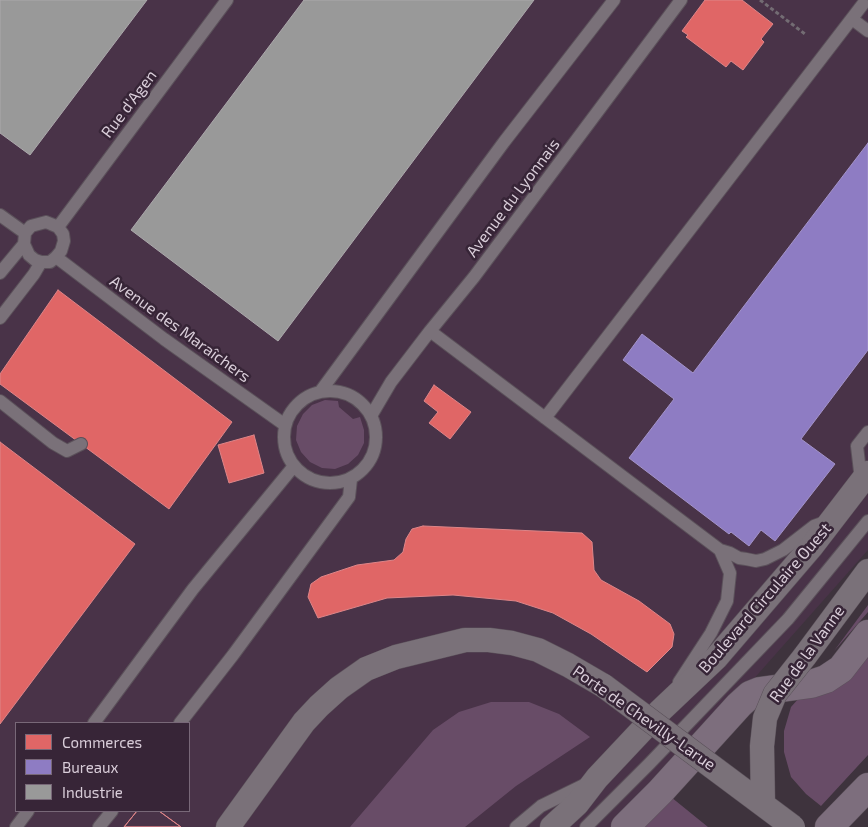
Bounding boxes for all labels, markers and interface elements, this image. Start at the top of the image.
street label: Rue d'Agen [97,66,161,142]
street label: Avenue du Lyonnais [462,135,564,261]
street label: Avenue des Maraîchers [106,272,254,386]
street label: Boulevard Circulaire Ouest [695,519,835,677]
street label: Rue de la Vanne [765,602,849,706]
street label: Porte de Chevilly-Larue [569,661,719,775]
legend [15,722,190,812]
text: Commerces [62,733,142,751]
text: Bureaux [62,758,118,776]
text: Industrie [62,783,123,801]

